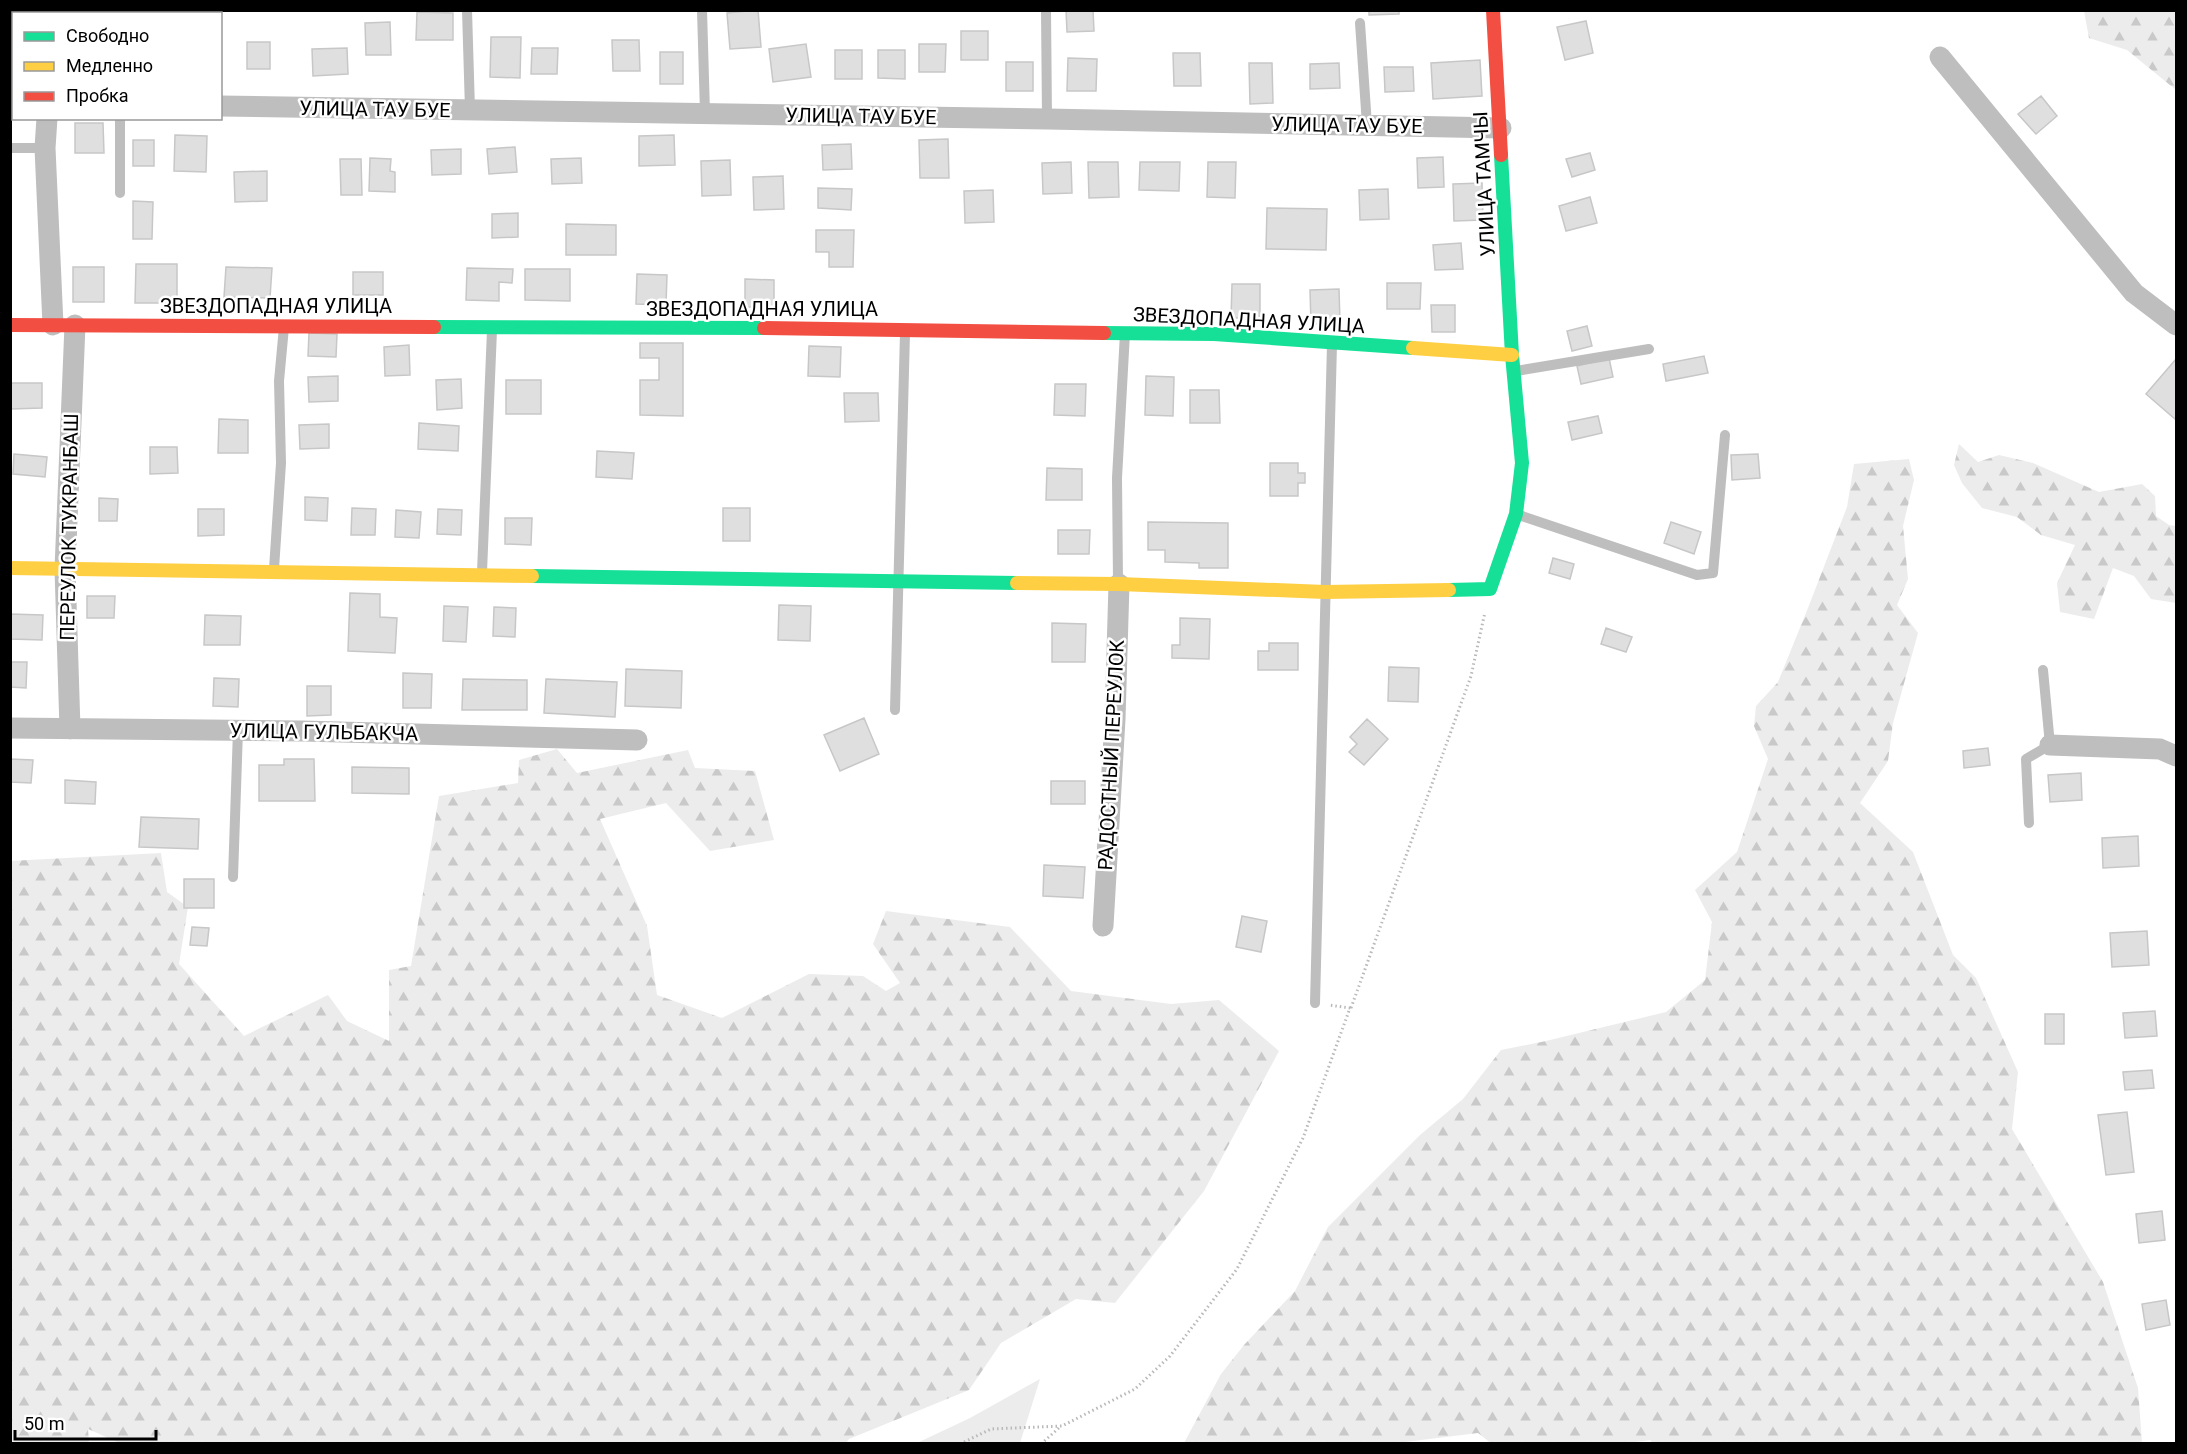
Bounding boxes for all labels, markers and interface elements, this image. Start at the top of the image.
legend [12,12,222,120]
text: Свободно [66,25,149,46]
text: Медленно [66,55,153,76]
text: Пробка [66,85,129,106]
street label: УЛИЦА ТАУ БУЕ [299,96,451,122]
street label: УЛИЦА ТАУ БУЕ [785,103,937,129]
street label: УЛИЦА ТАМЧЫ [1468,111,1500,257]
street label: УЛИЦА ТАУ БУЕ [1271,112,1423,138]
street label: ЗВЕЗДОПАДНАЯ УЛИЦА [160,294,392,318]
street label: ЗВЕЗДОПАДНАЯ УЛИЦА [646,297,878,321]
street label: ЗВЕЗДОПАДНАЯ УЛИЦА [1132,302,1366,338]
street label: ПЕРЕУЛОК ТУКРАНБАШ [55,413,83,641]
street label: РАДОСТНЫЙ ПЕРЕУЛОК [1093,639,1129,871]
street label: УЛИЦА ГУЛЬБАКЧА [230,718,418,746]
scale bar [15,1403,156,1441]
text: 50 m [24,1413,64,1434]

